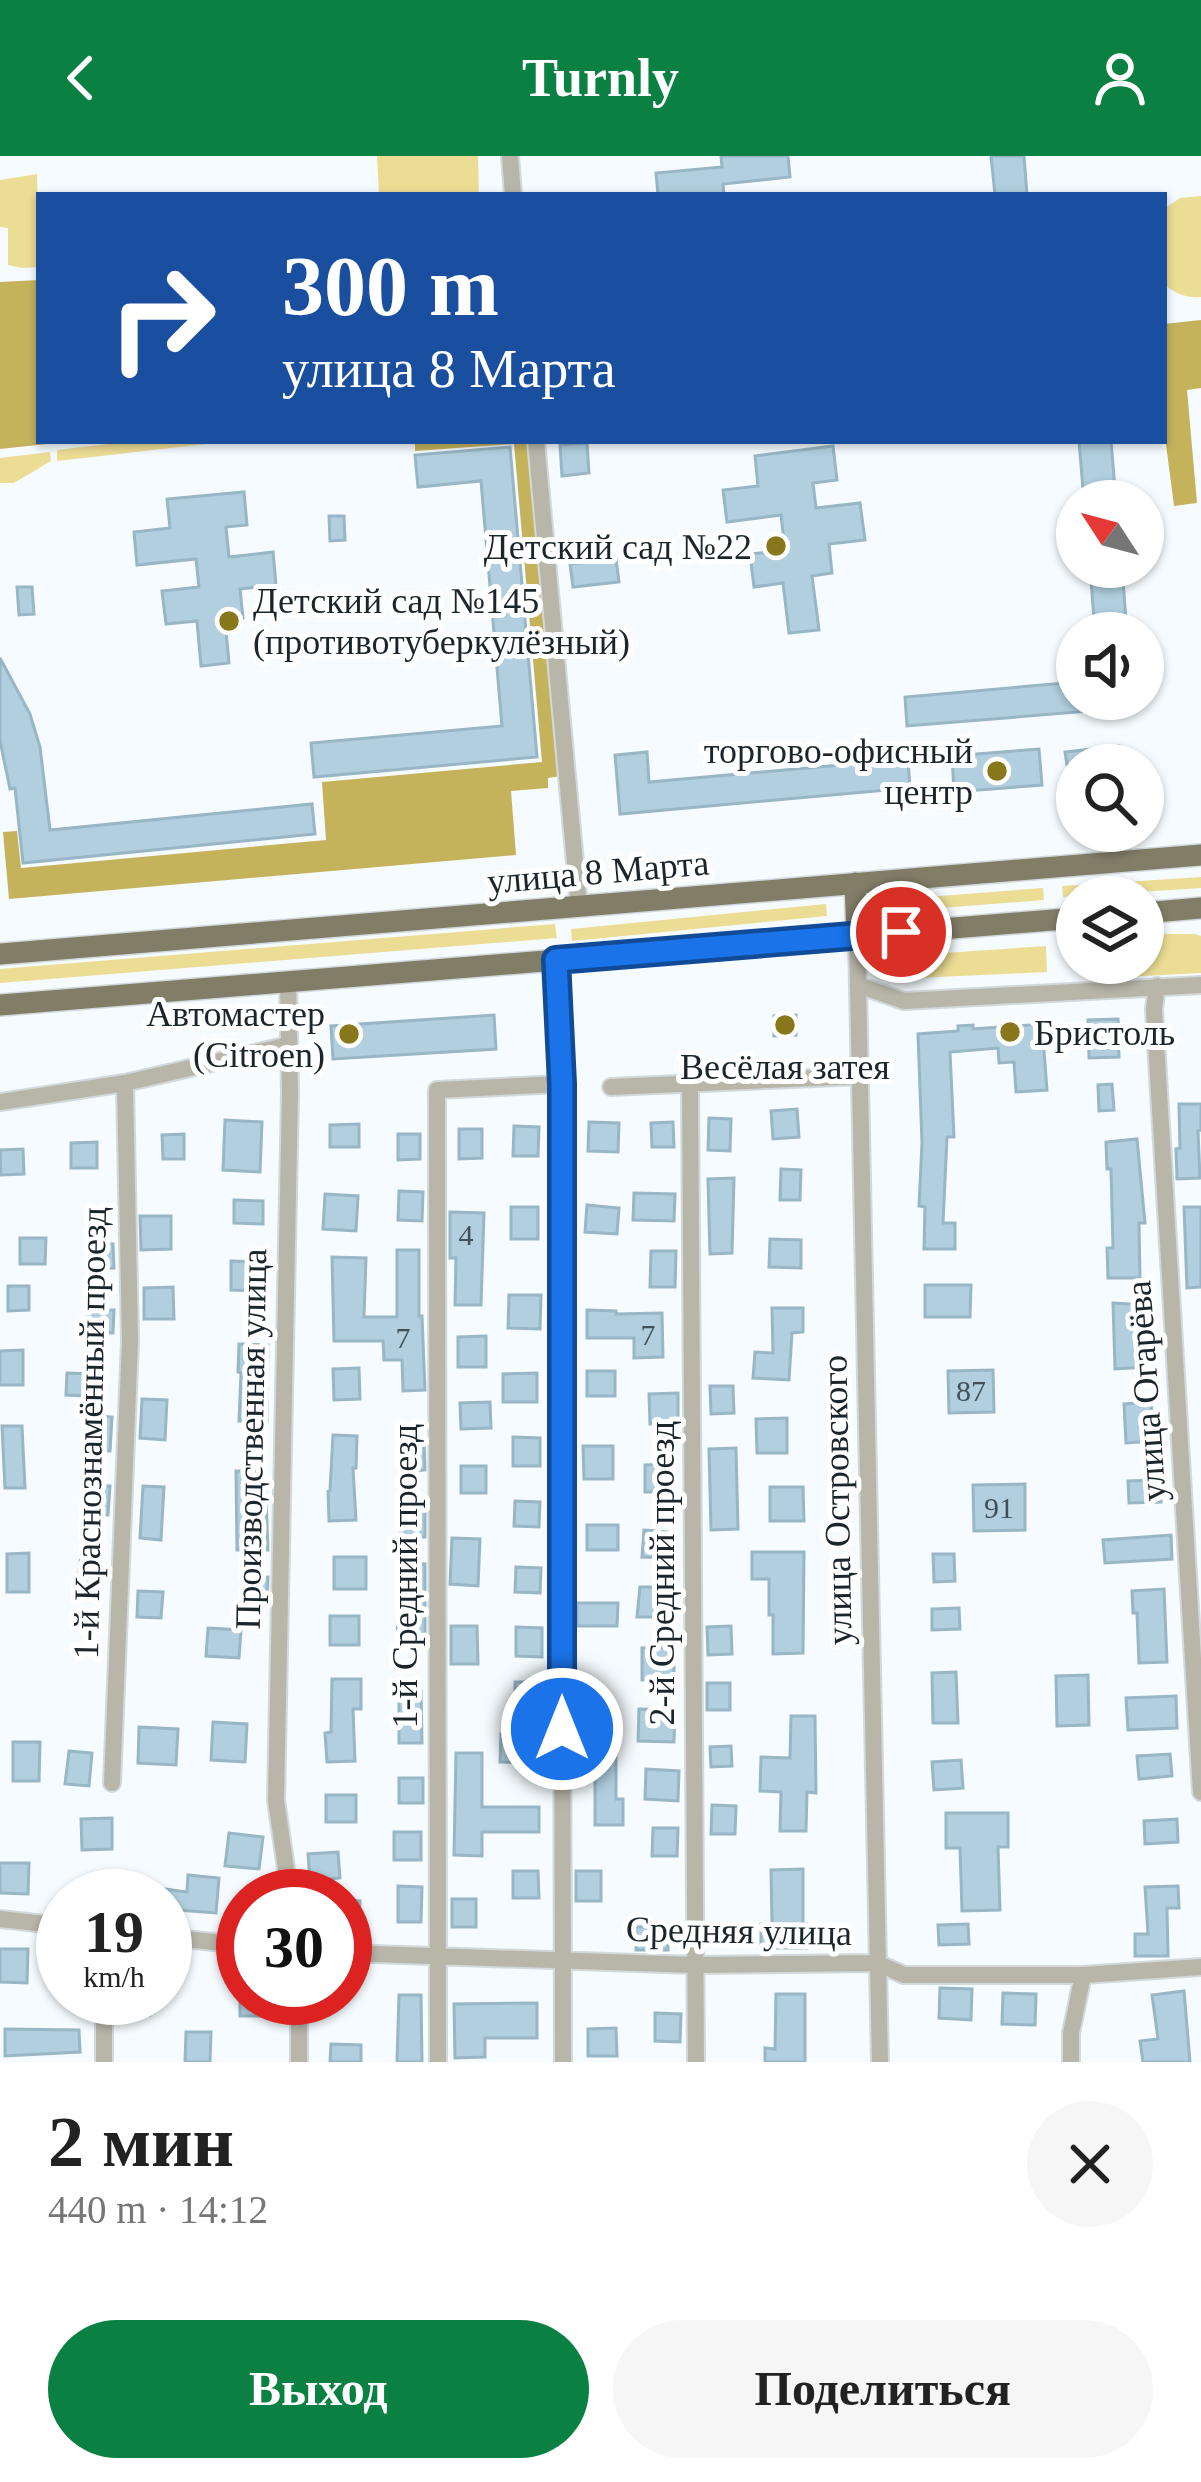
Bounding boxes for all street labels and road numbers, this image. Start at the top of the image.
street label: улица 8 Марта [485,842,711,902]
street label: 1-й Краснознамённый проезд [66,1206,114,1660]
street label: Производственная улица [228,1248,274,1630]
street label: улица Огарёва [1118,1279,1174,1503]
street label: улица Островского [814,1354,860,1645]
street label: 2-й Средний проезд [642,1421,682,1725]
street label: 1-й Средний проезд [385,1424,425,1728]
street label: Средняя улица [626,1909,852,1953]

